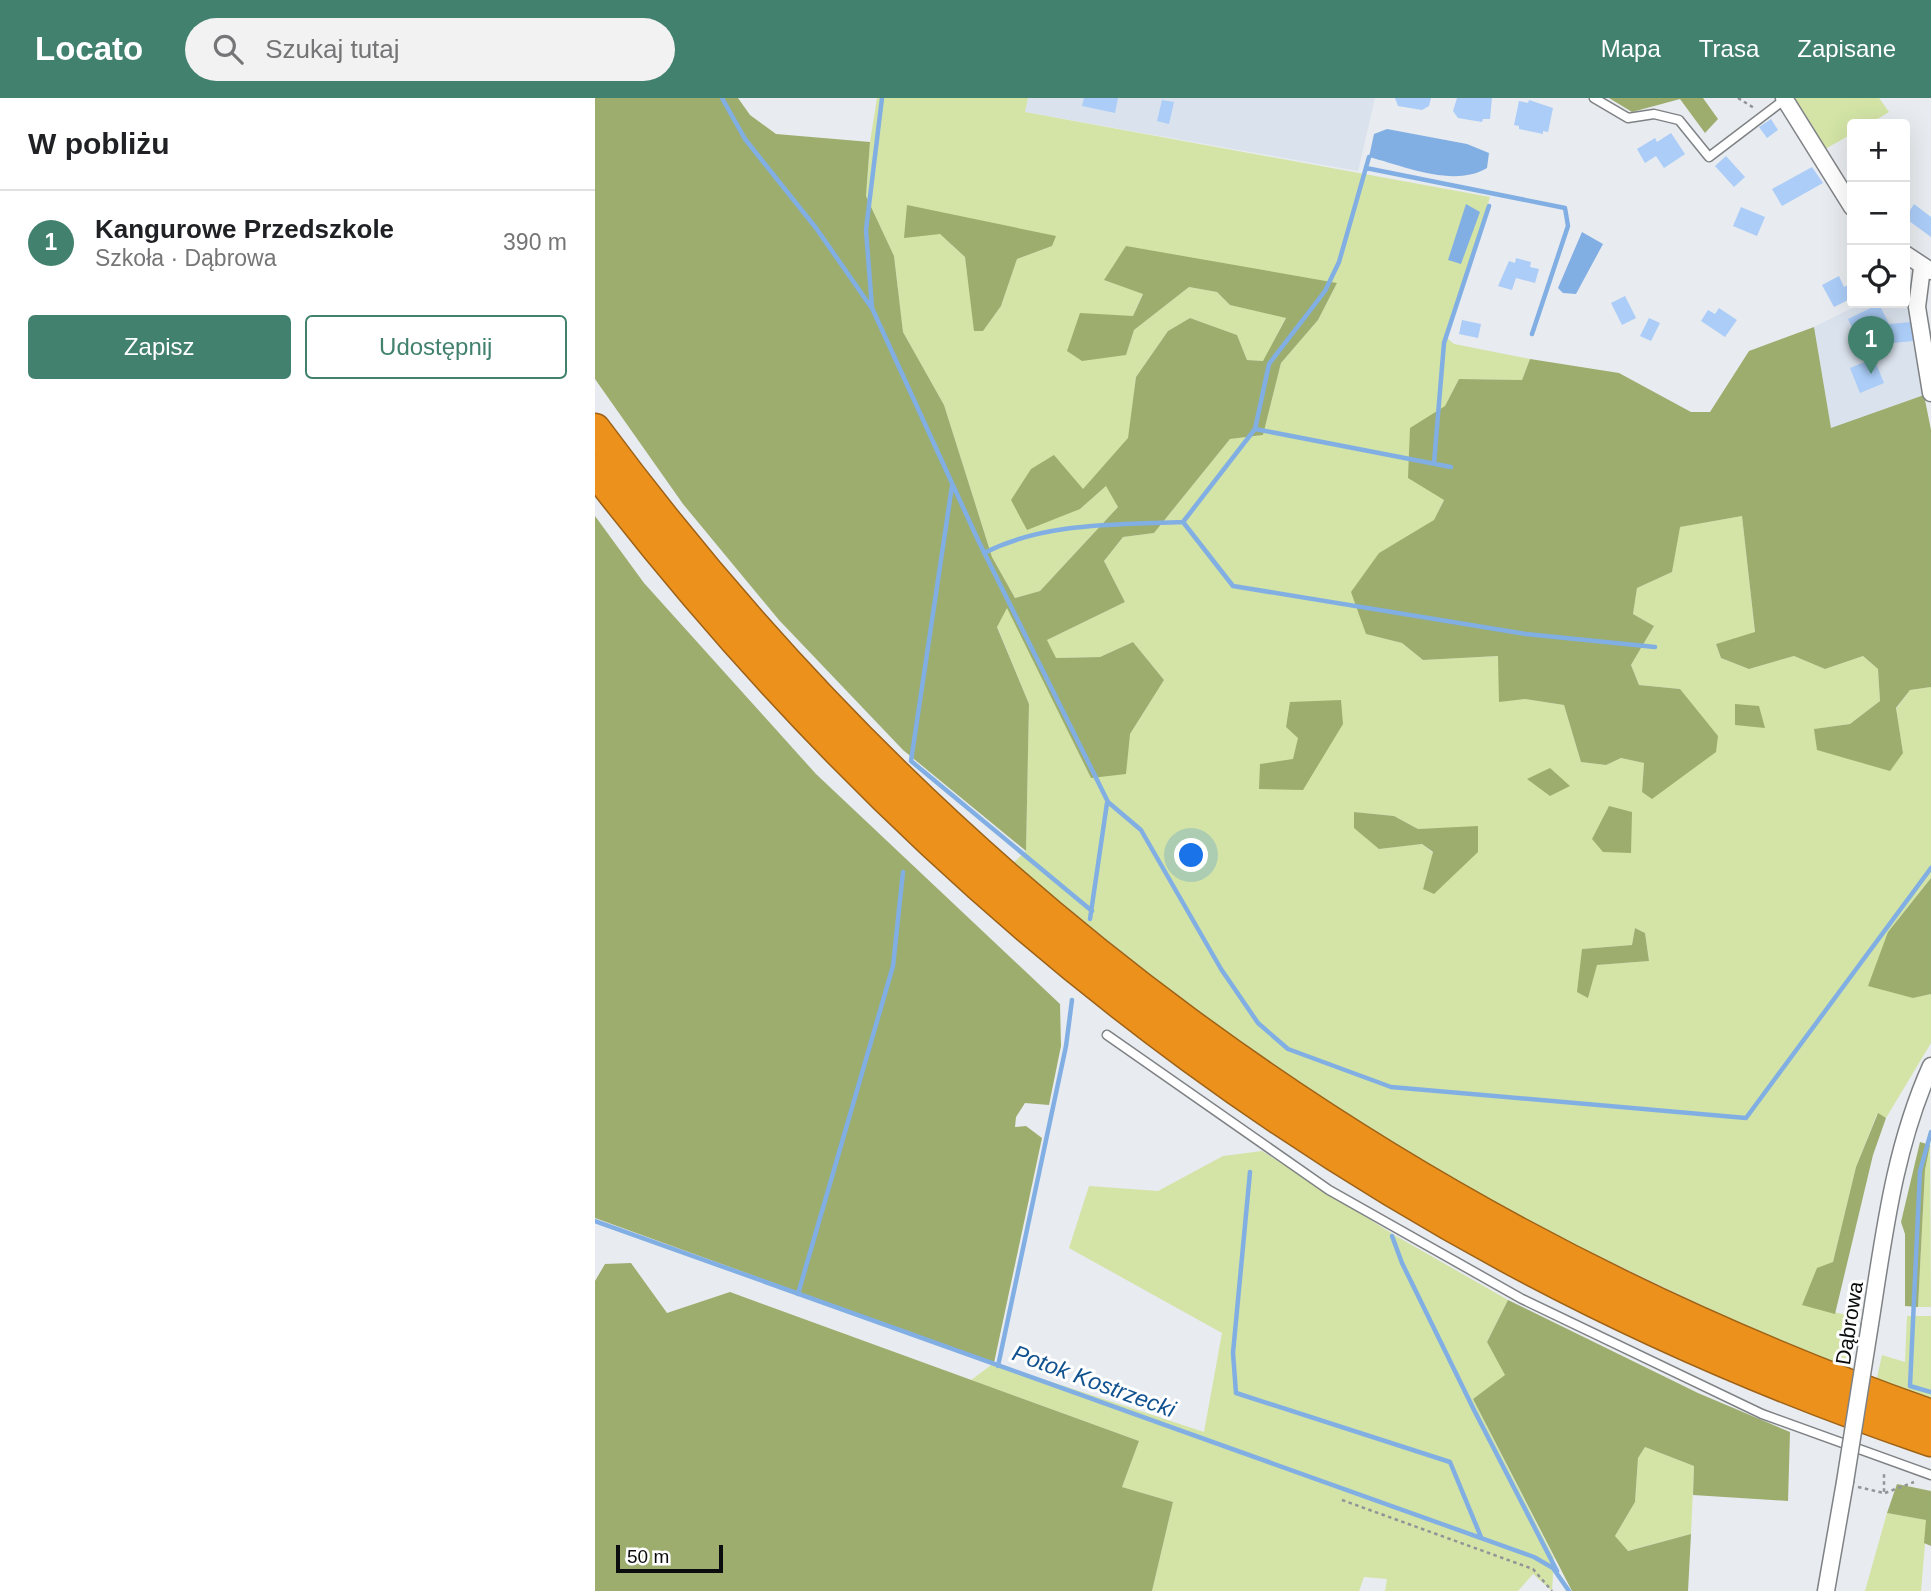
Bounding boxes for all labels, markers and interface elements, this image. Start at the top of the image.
search box [185,18,675,81]
text: Locato [35,30,143,67]
icon: search [209,30,247,68]
text: Szukaj tutaj [265,34,400,64]
text: Mapa [1601,35,1661,62]
text: Trasa [1699,35,1759,62]
text: Zapisane [1797,35,1896,62]
map controls [1847,119,1910,308]
button: + [1847,119,1910,182]
text: W pobliżu [28,127,170,160]
button: − [1847,182,1910,245]
text: Kangurowe Przedszkole [95,214,394,244]
text: 1 [45,229,57,255]
text: 390 m [503,229,567,255]
text: Szkoła · Dąbrowa [95,245,277,271]
button: locate [1847,245,1910,308]
button: Zapisz [28,315,291,379]
button: Udostępnij [305,315,567,379]
pin: 1 [1848,316,1894,374]
your location [1174,838,1208,872]
street label: Dąbrowa [1831,1279,1867,1366]
water label: Potok Kostrzecki [1009,1339,1180,1423]
scale bar [616,1542,723,1574]
text: 50 m [627,1546,669,1567]

